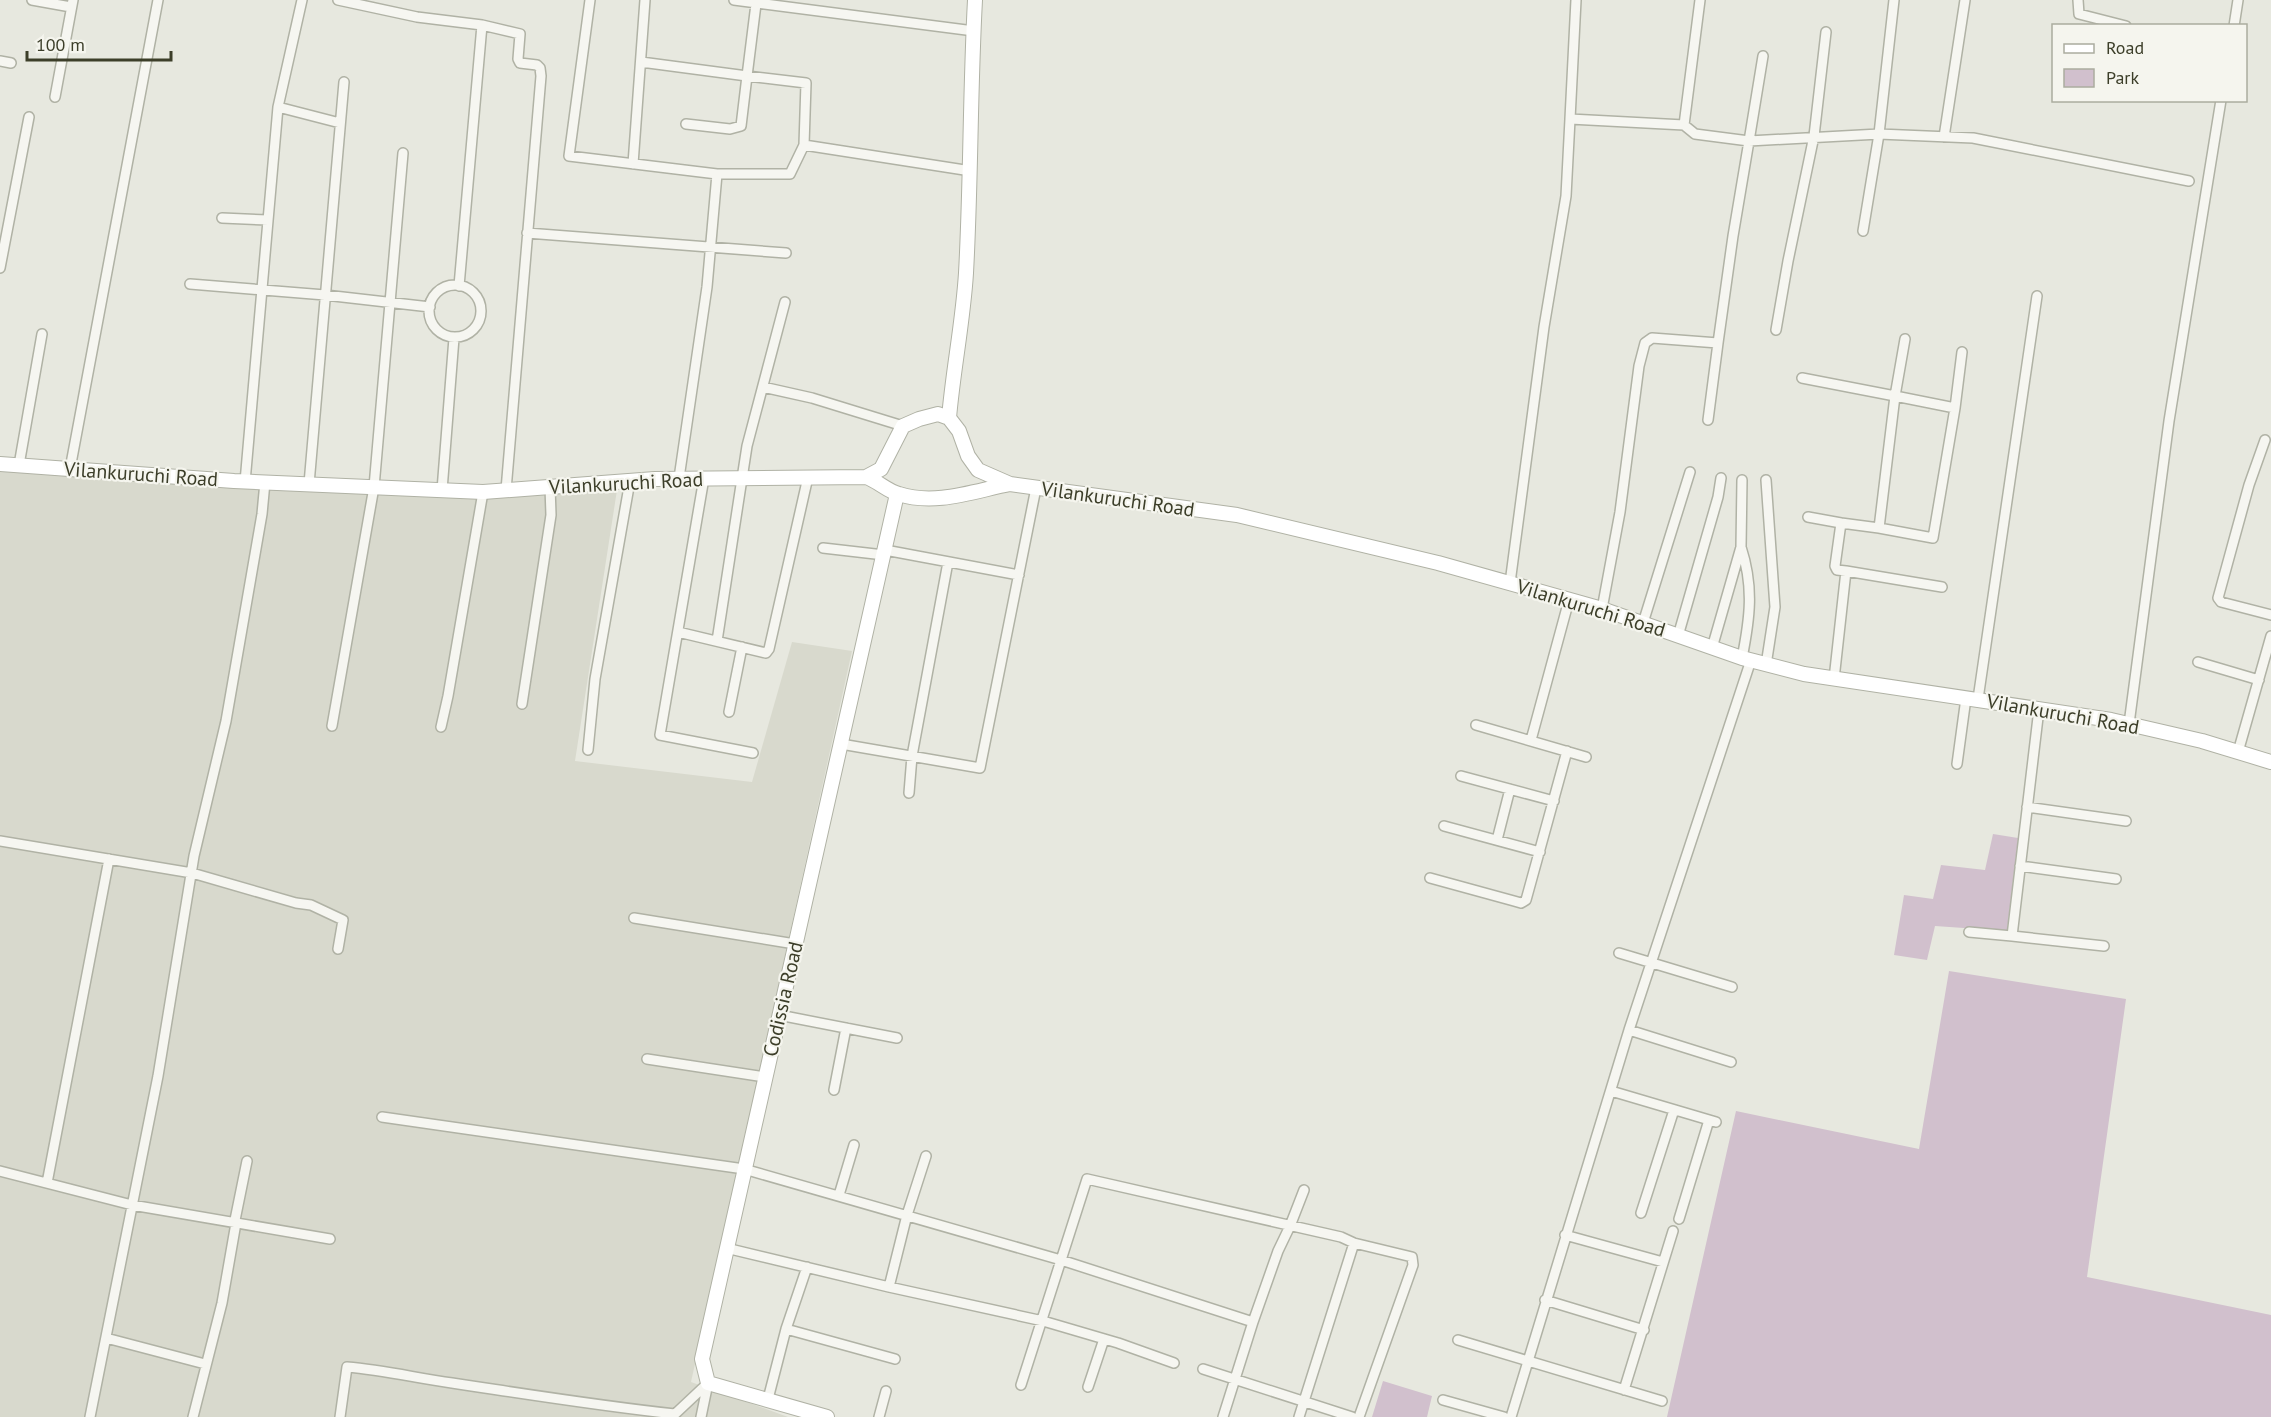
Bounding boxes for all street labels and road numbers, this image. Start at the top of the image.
street label: Vilankuruchi Road [62,456,219,492]
street label: Vilankuruchi Road [547,466,704,500]
street label: Vilankuruchi Road [1039,475,1196,523]
street label: Vilankuruchi Road [1512,573,1669,643]
street label: Vilankuruchi Road [1984,688,2141,740]
street label: Codissia Road [757,939,809,1059]

